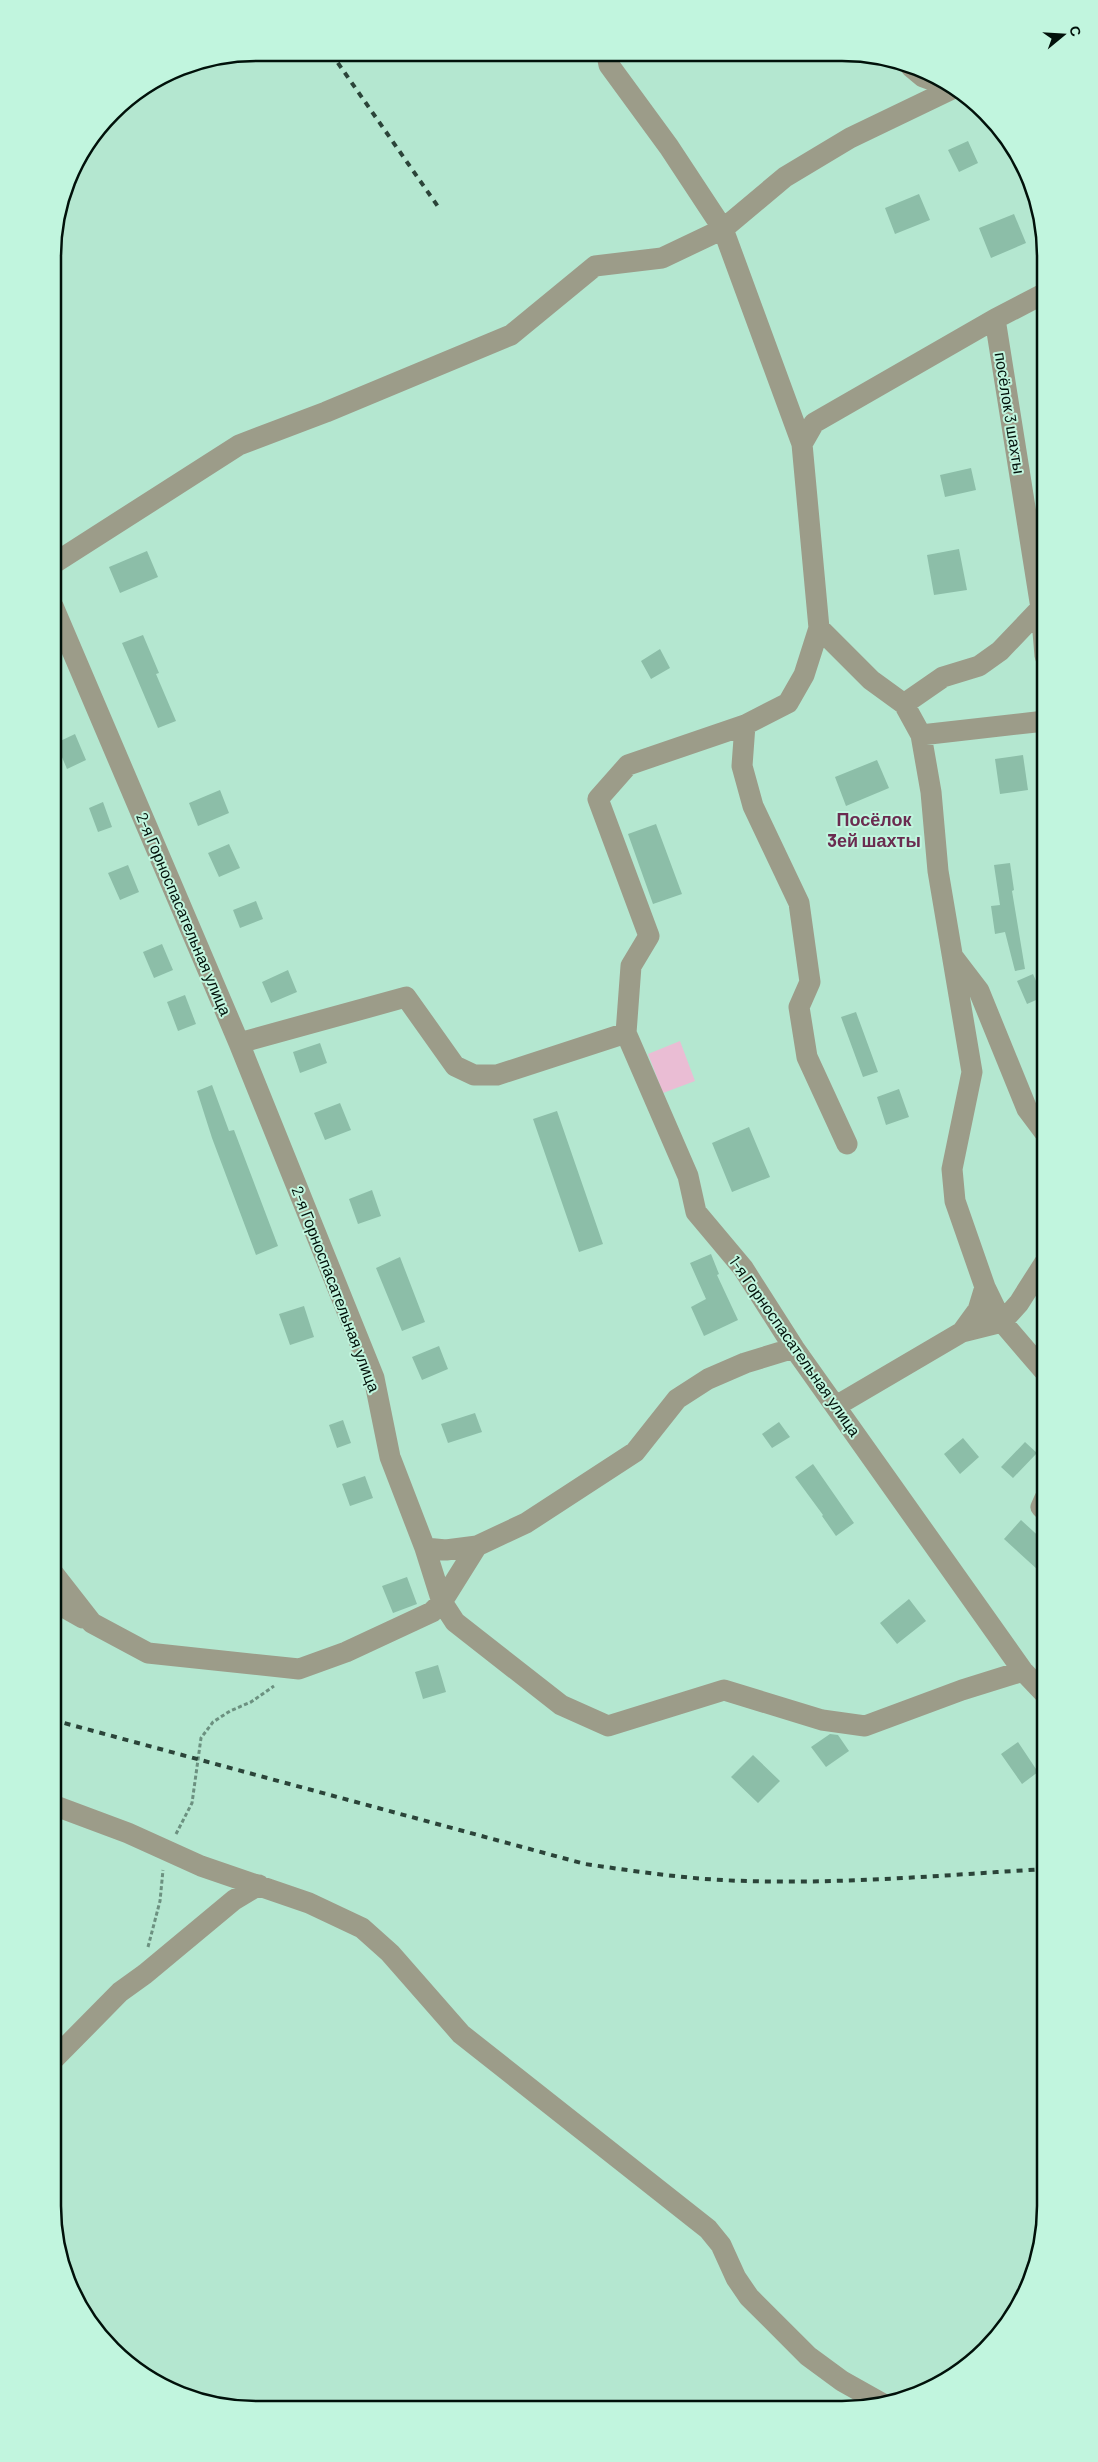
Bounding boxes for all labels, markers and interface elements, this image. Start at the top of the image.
north arrow [1038,10,1088,60]
text: С [1066,23,1085,38]
street label: посёлок 3 шахты [991,351,1029,475]
district label: Посёлок 3ей шахты [827,808,921,851]
street label: 2-я Горноспасательная улица [133,809,236,1018]
street label: 2-я Горноспасательная улица [288,1183,385,1394]
street label: 1-я Горноспасательная улица [726,1252,865,1440]

